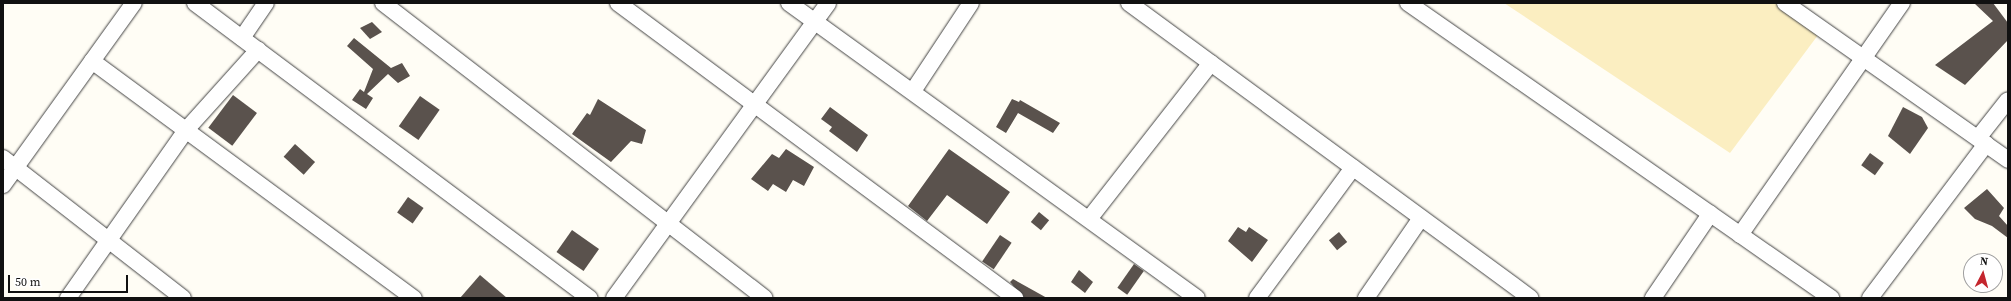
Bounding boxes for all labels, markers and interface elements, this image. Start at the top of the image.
north arrow [1963,253,2003,293]
text: N [1979,254,1989,269]
scale bar [10,267,130,293]
text: 50 m [15,274,41,290]

